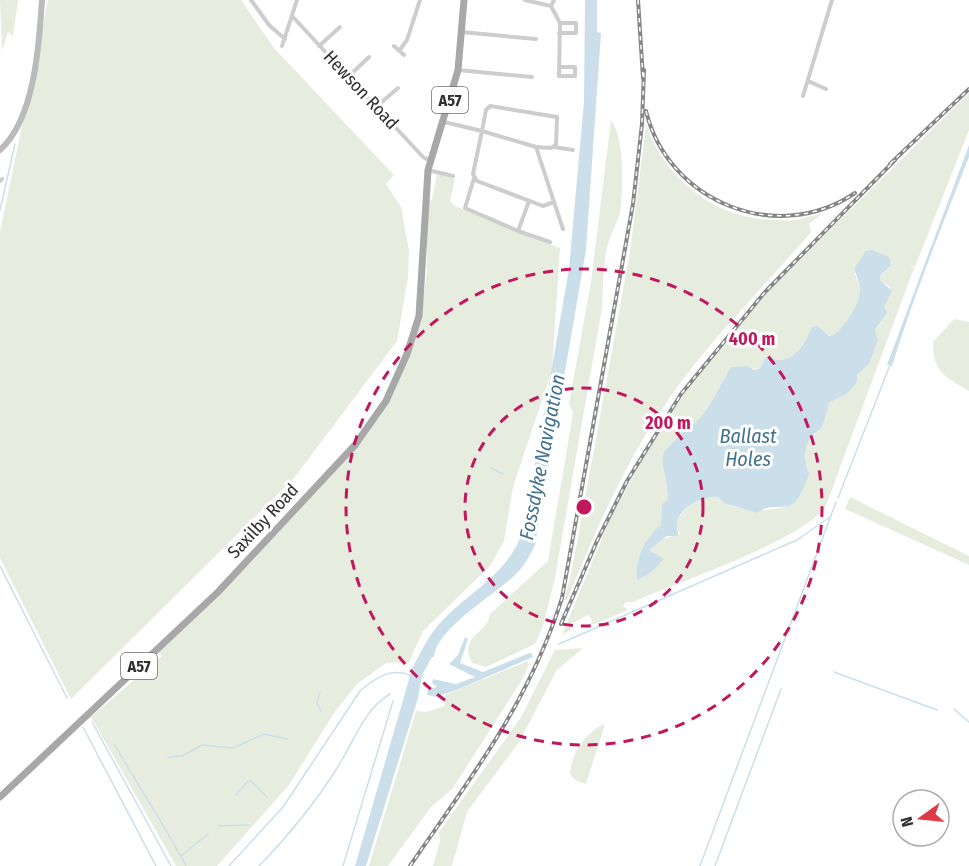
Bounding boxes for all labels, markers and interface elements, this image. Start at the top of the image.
street label: Hewson Road [319,46,403,134]
road number: A57 [432,87,468,113]
text: 400 m [729,328,775,350]
water label: Fossdyke Navigation [514,372,570,542]
text: 200 m [644,412,691,434]
water label: Ballast Holes [719,424,777,471]
street label: Saxilby Road [223,479,303,563]
centre of rings [574,497,594,517]
road number: A57 [121,653,157,679]
north arrow [891,788,951,848]
text: N [897,815,917,829]

